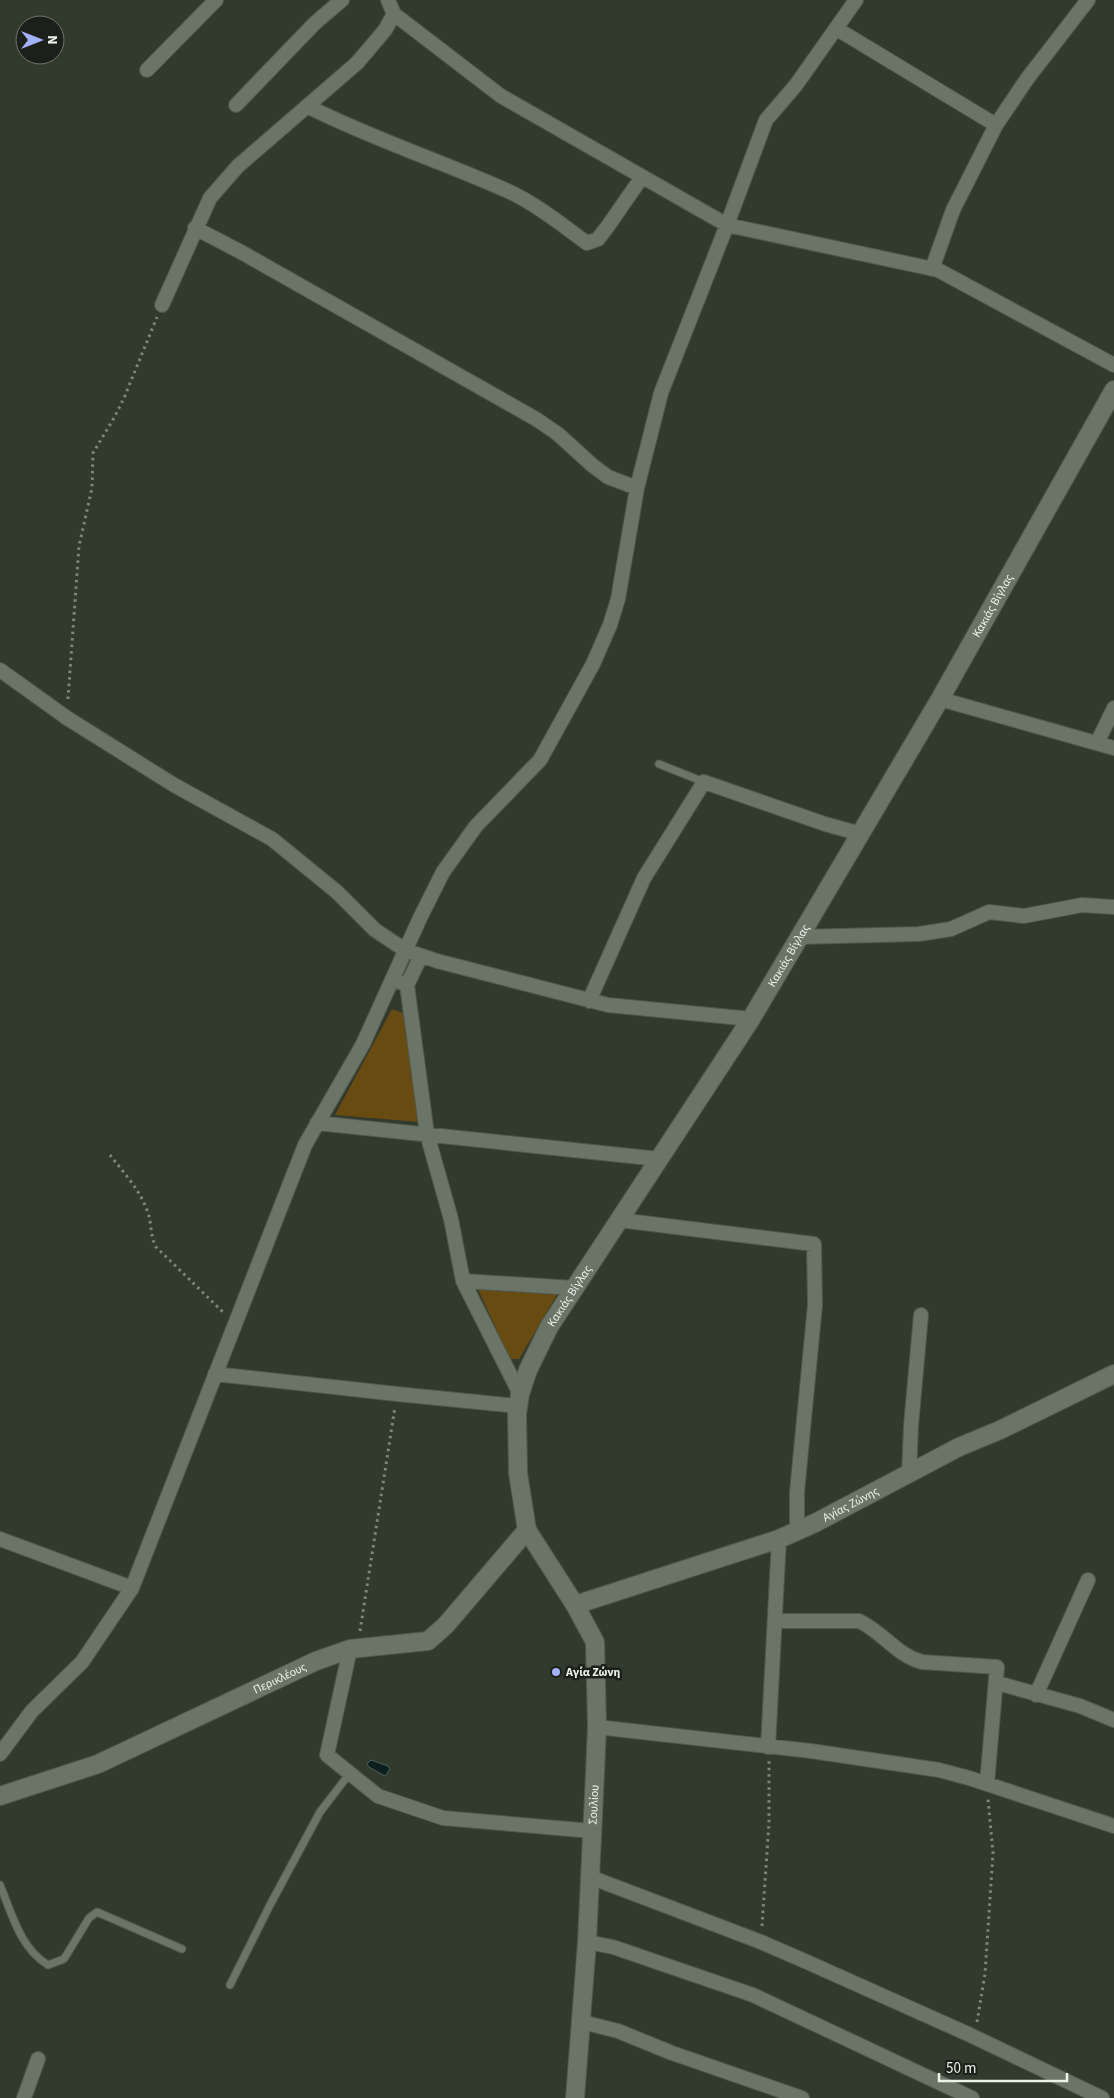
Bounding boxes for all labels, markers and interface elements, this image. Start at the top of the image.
north arrow [15,15,65,65]
text: N [42,35,62,45]
street label: Κακιάς Βίγλας [968,571,1017,641]
street label: Κακιάς Βίγλας [763,921,814,990]
street label: Κακιάς Βίγλας [543,1262,596,1330]
street label: Αγίας Ζώνης [819,1482,882,1526]
street label: Περικλέους [250,1658,309,1698]
place label: Αγία Ζώνη [565,1664,621,1681]
marker: Αγία Ζώνη [550,1666,562,1678]
street label: Σουλίου [584,1784,603,1825]
scale bar [939,2050,1066,2082]
text: 50 m [946,2058,976,2079]

